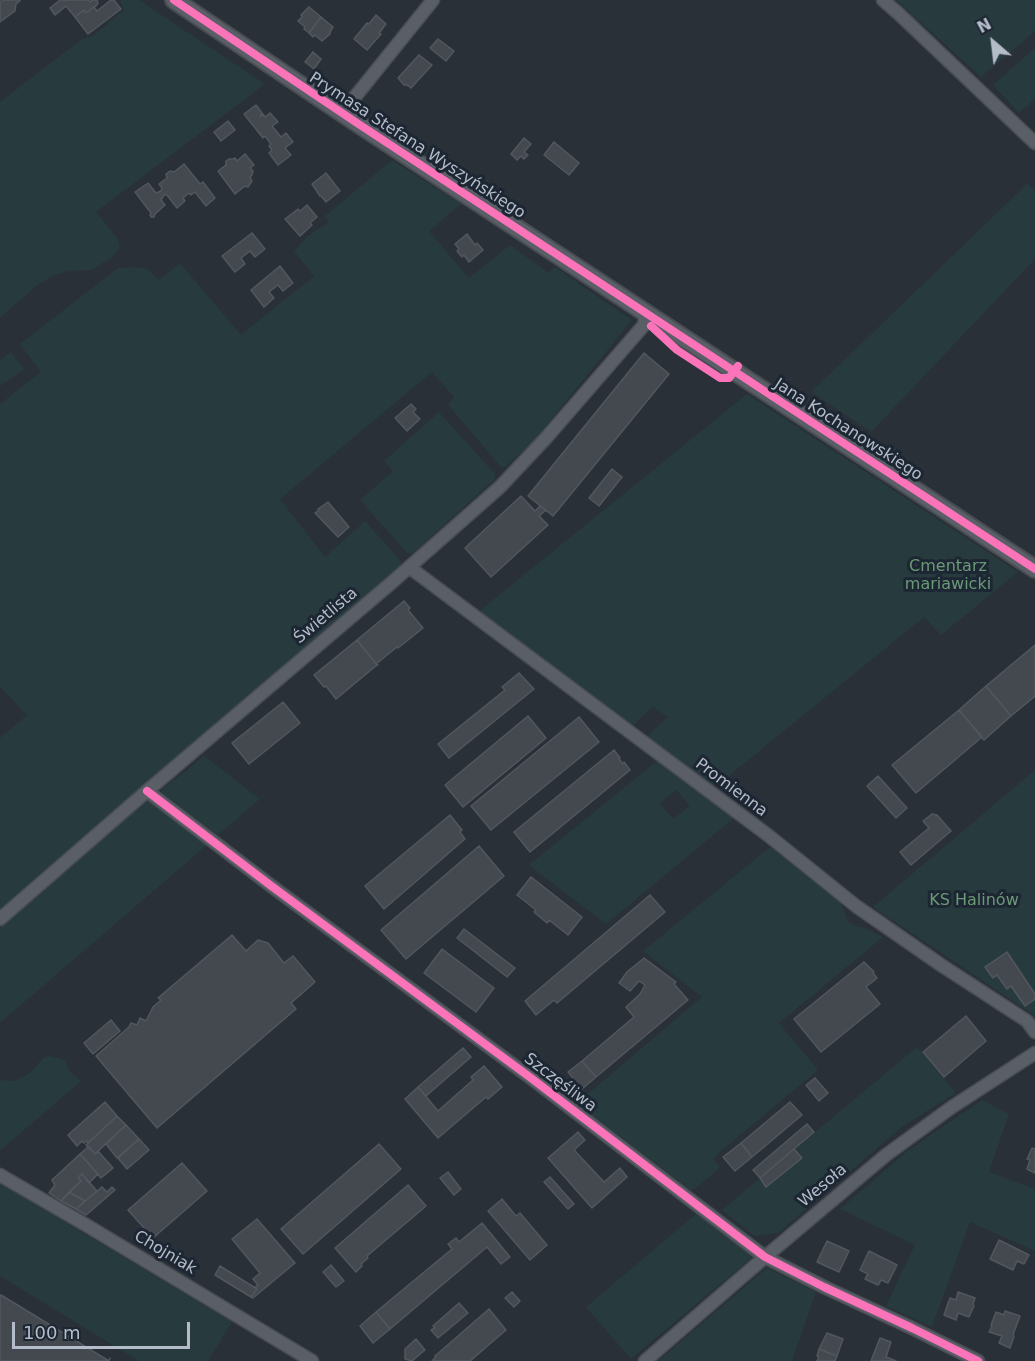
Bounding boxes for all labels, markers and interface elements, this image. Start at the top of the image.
north arrow [963,12,1023,72]
text: N [974,14,995,37]
street label: Prymasa Stefana Wyszyńskiego [305,69,529,223]
street label: Jana Kochanowskiego [770,375,926,485]
park label: Cmentarz mariawicki [905,557,991,595]
street label: Świetlista [290,584,362,648]
street label: Promienna [691,755,771,821]
park label: KS Halinów [929,891,1019,911]
street label: Szczęśliwa [520,1050,600,1116]
street label: Wesoła [795,1160,851,1212]
street label: Chojniak [130,1227,200,1279]
scale bar [15,1310,194,1348]
text: 100 m [23,1322,81,1343]

